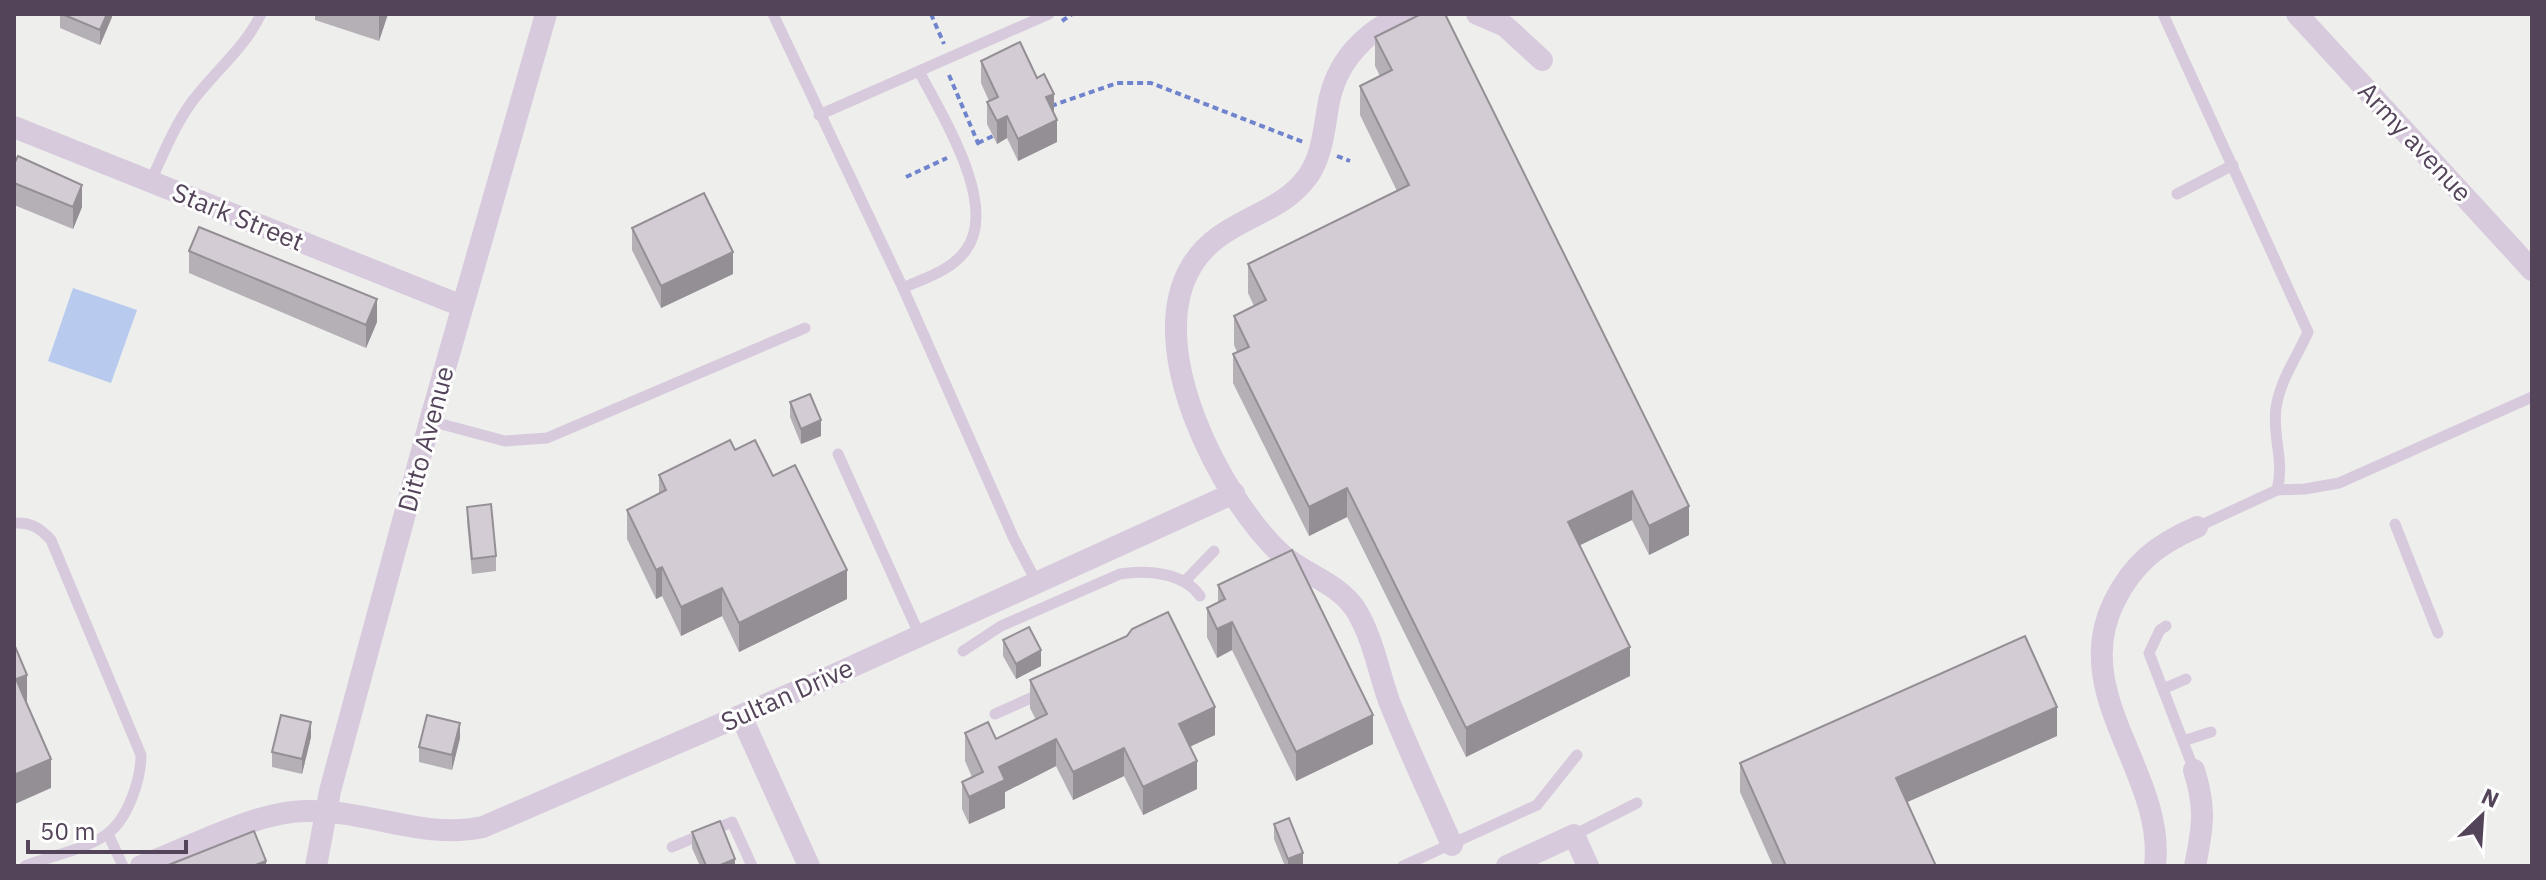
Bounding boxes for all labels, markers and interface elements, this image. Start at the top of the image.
street label: Army avenue [2351,74,2480,209]
street label: Stark Street [168,174,309,258]
street label: Ditto Avenue [389,362,461,515]
street label: Sultan Drive [715,650,858,738]
north arrow [2442,776,2522,856]
text: N [2477,781,2504,814]
scale bar [28,804,186,854]
text: 50 m [40,815,95,847]

